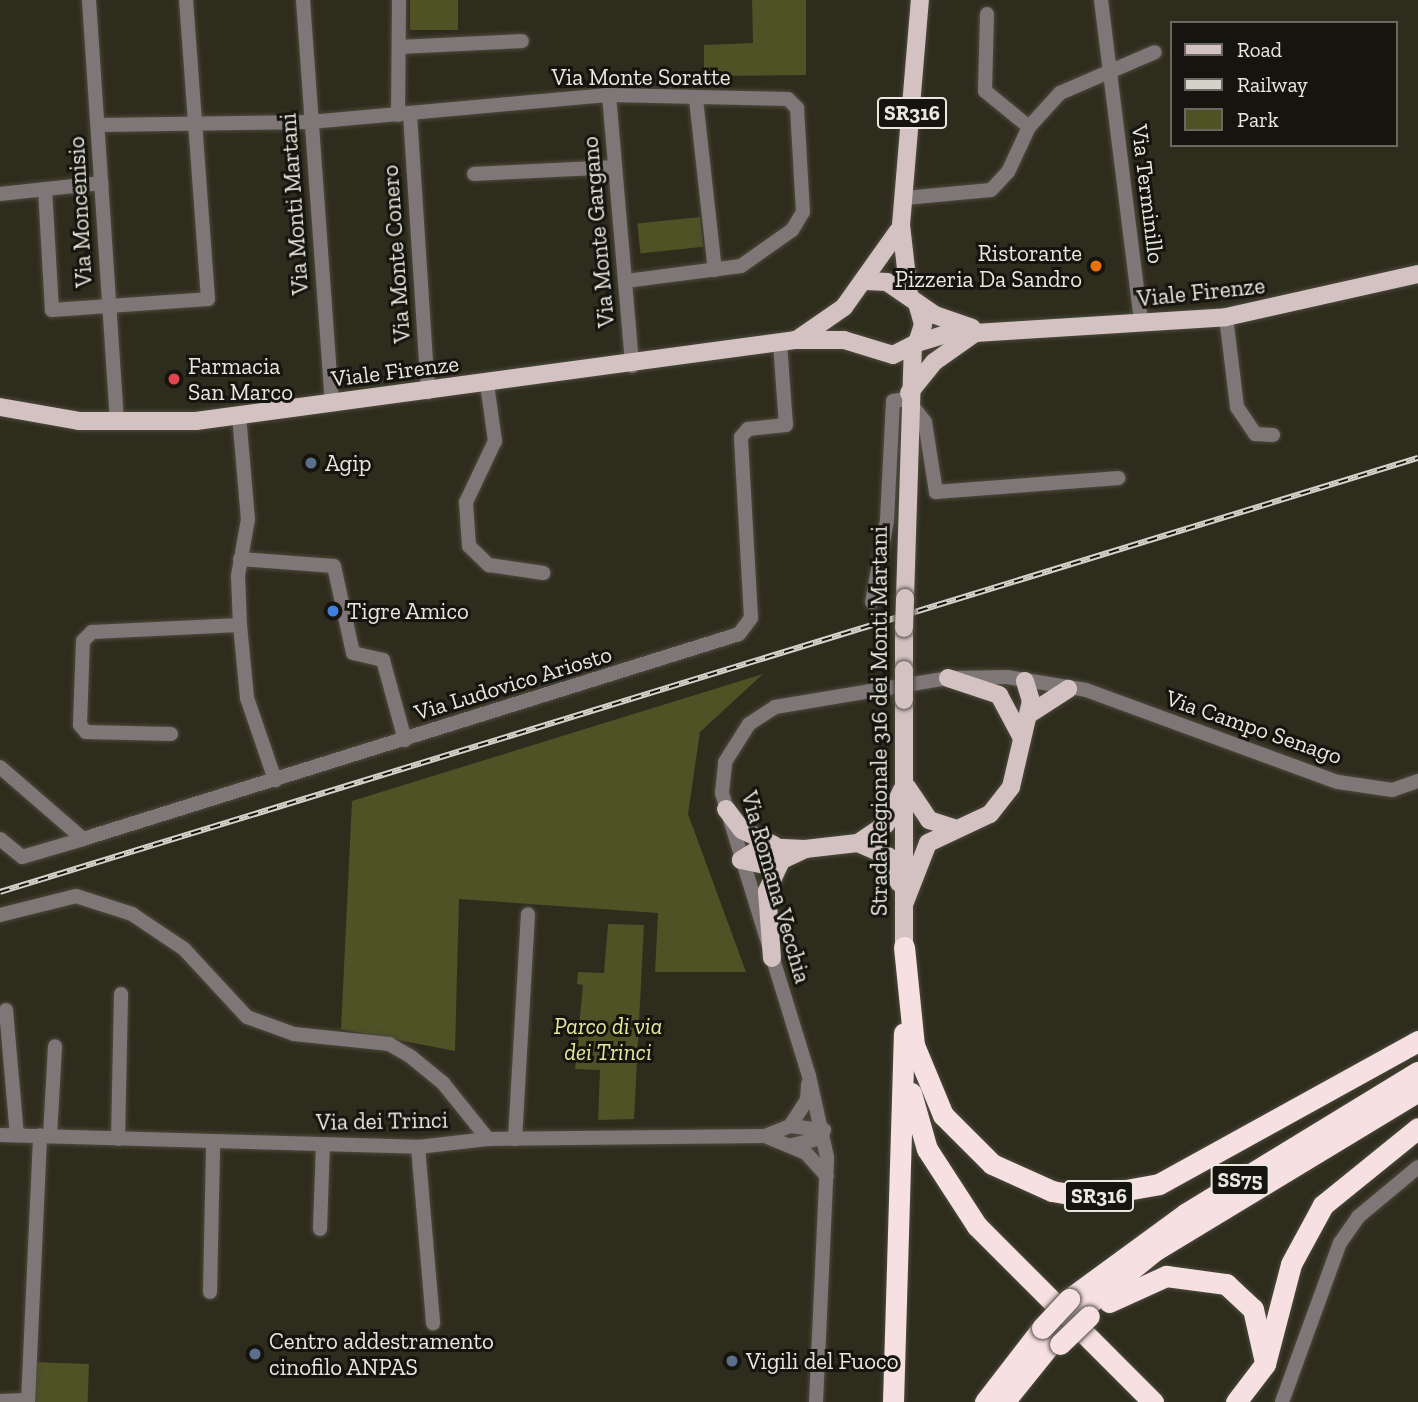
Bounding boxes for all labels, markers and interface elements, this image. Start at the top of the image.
legend [1170,21,1397,147]
text: Road [1237,37,1282,62]
street label: Via Monte Soratte [551,63,731,91]
text: Railway [1237,72,1308,97]
road number: SR316 [875,96,949,130]
text: Park [1237,107,1279,132]
street label: Via Monti Martani [274,112,314,296]
street label: Via Terminillo [1126,123,1170,265]
street label: Via Monte Gargano [576,135,620,329]
street label: Via Moncenisio [62,136,98,288]
street label: Via Monte Conero [376,164,416,344]
place label: Ristorante Pizzeria Da Sandro [895,239,1082,293]
marker: Ristorante Pizzeria Da Sandro [1088,258,1104,274]
street label: Viale Firenze [1136,272,1266,312]
street label: Viale Firenze [330,349,460,393]
place label: Farmacia San Marco [188,352,293,406]
marker: Farmacia San Marco [166,371,182,387]
place label: Agip [325,449,371,477]
marker: Agip [303,455,319,471]
street label: Strada Regionale 316 dei Monti Martani [865,526,893,916]
place label: Tigre Amico [347,597,470,625]
marker: Tigre Amico [325,603,341,619]
street label: Via Ludovico Ariosto [411,640,615,726]
street label: Via Campo Senago [1162,684,1346,770]
street label: Via Romana Vecchia [735,787,817,987]
park label: Parco di via dei Trinci [553,1012,663,1066]
street label: Via dei Trinci [315,1106,449,1136]
road number: SS75 [1210,1162,1270,1198]
road number: SR316 [1062,1178,1136,1214]
place label: Centro addestramento cinofilo ANPAS [269,1327,494,1381]
marker: Centro addestramento cinofilo ANPAS [247,1346,263,1362]
place label: Vigili del Fuoco [746,1347,898,1375]
marker: Vigili del Fuoco [724,1353,740,1369]

